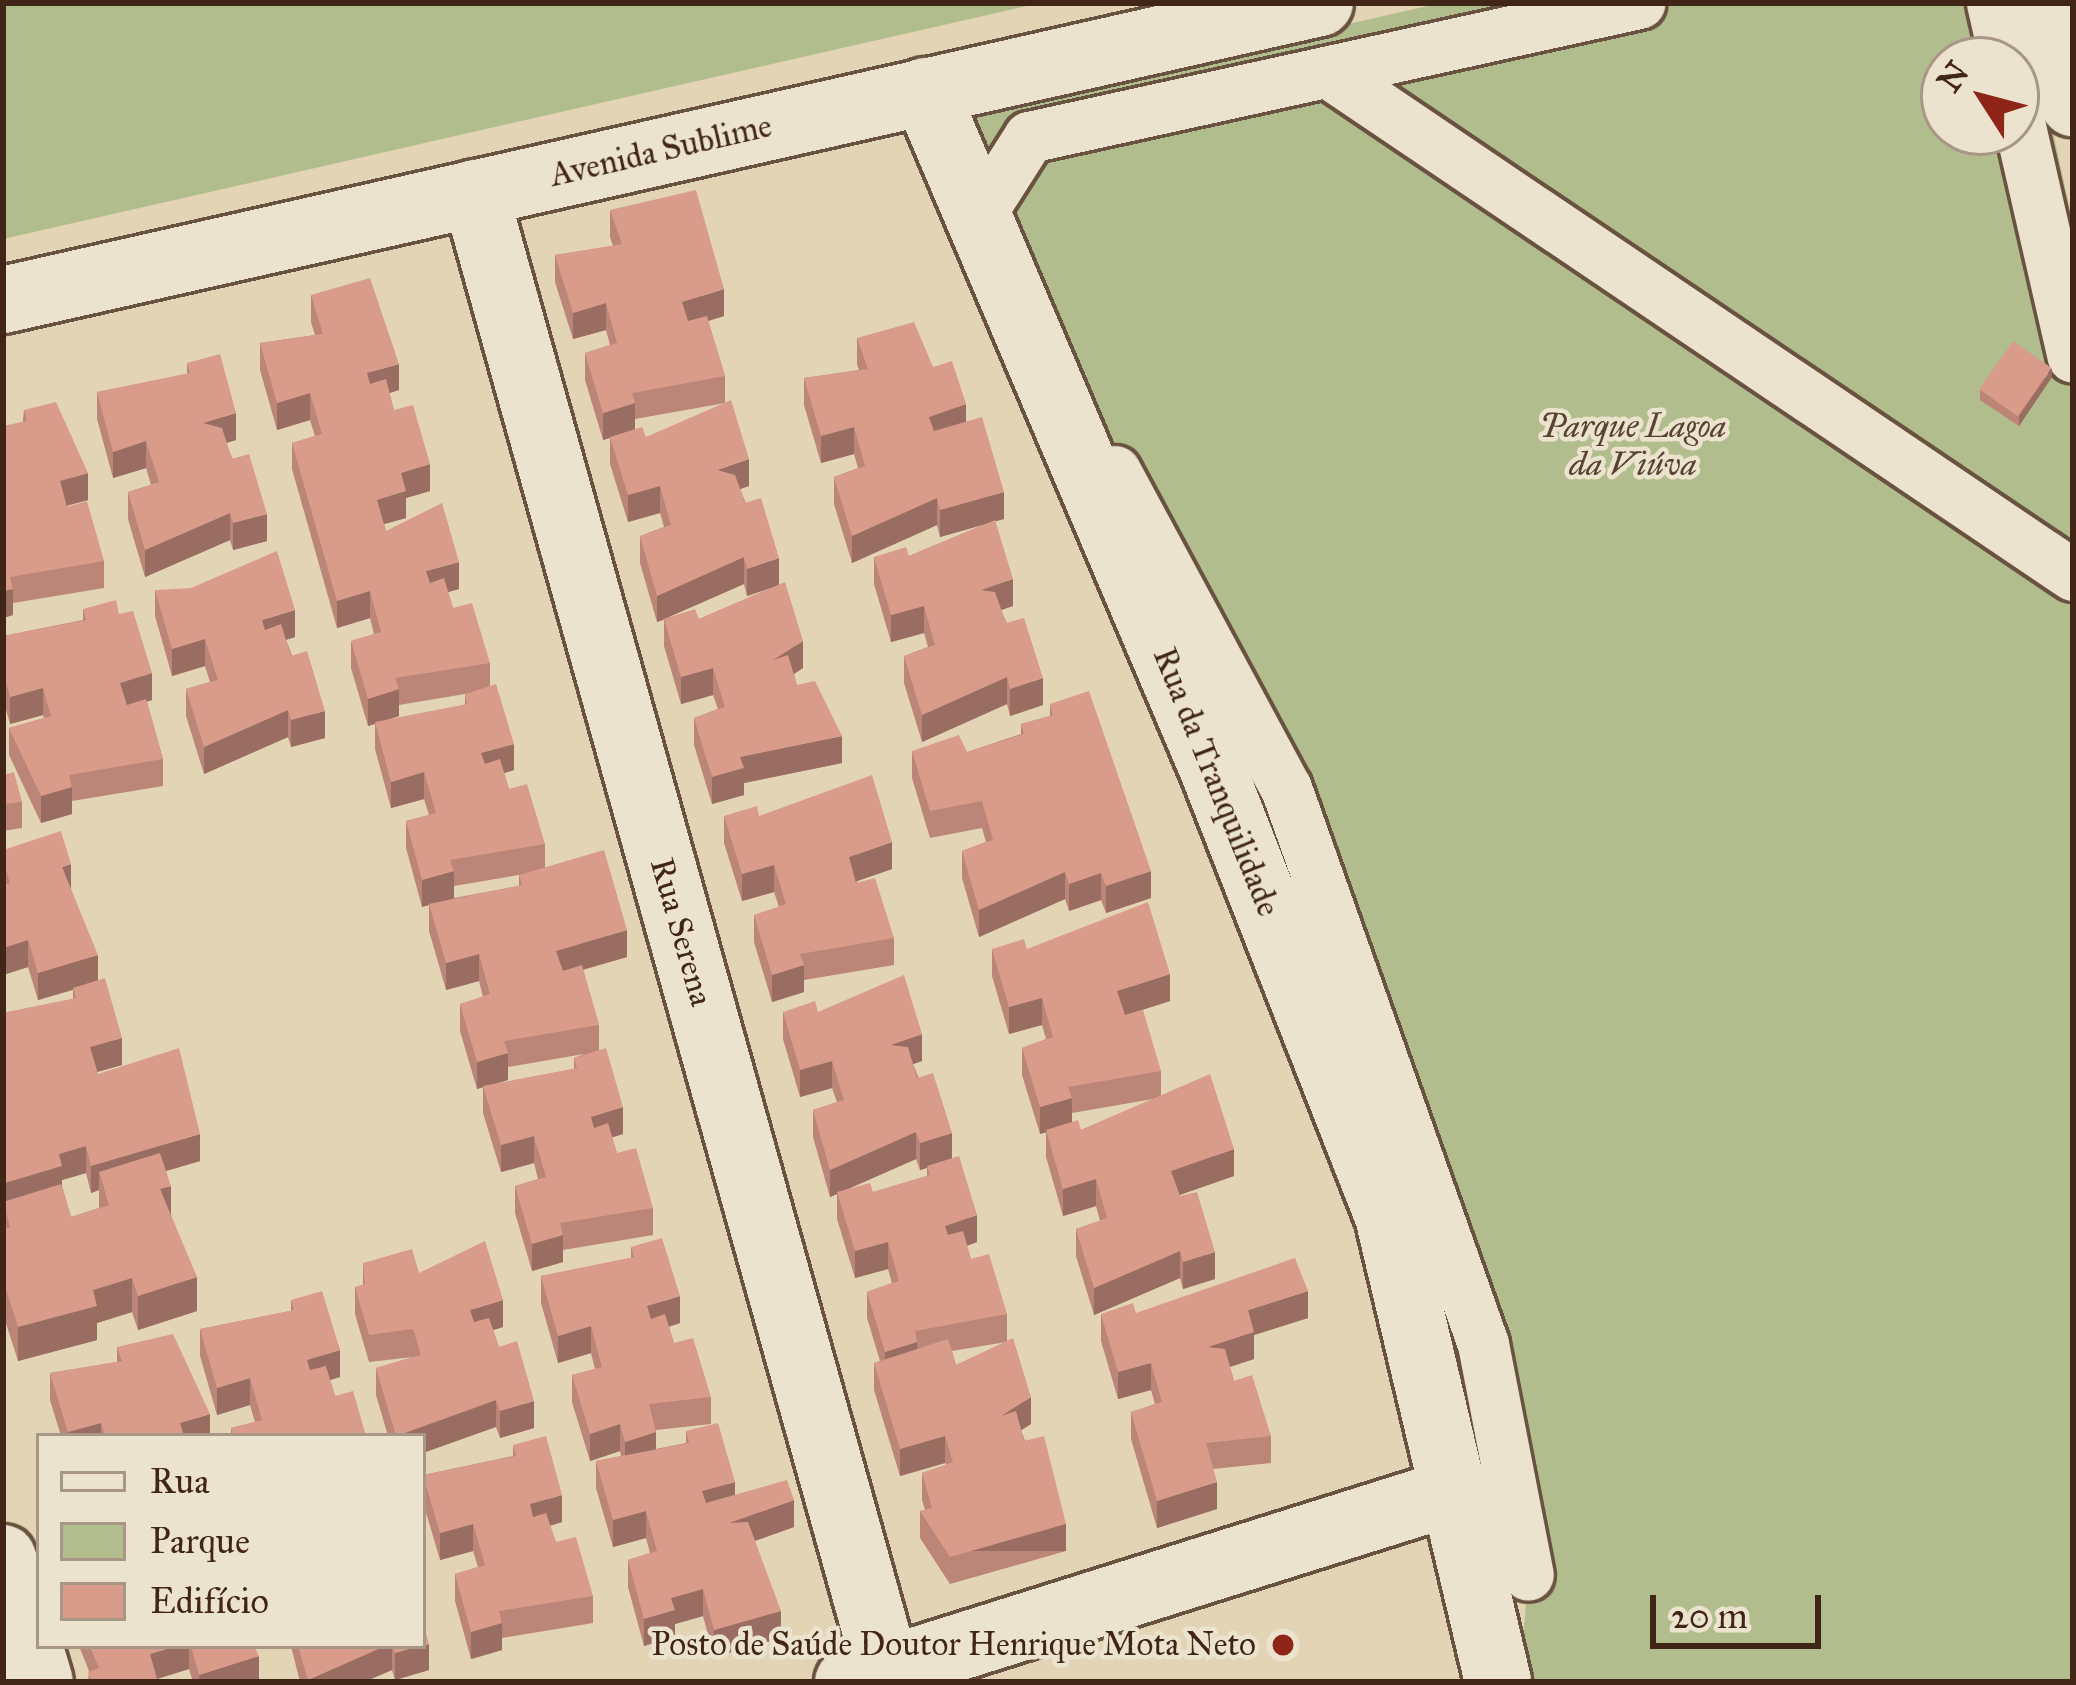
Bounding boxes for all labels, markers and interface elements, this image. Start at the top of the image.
north arrow [1920,36,2040,156]
text: N [1929,54,1978,100]
street label: Avenida Sublime [546,106,776,196]
park label: Parque Lagoa da Viúva [1540,407,1726,485]
street label: Rua da Tranquilidade [1144,642,1288,922]
street label: Rua Serena [641,854,721,1010]
legend [36,1433,426,1649]
text: Rua [150,1459,209,1503]
text: Parque [150,1519,250,1563]
scale bar [1656,1571,1827,1645]
text: Edifício [150,1579,269,1623]
text: 20 m [1671,1594,1748,1638]
place label: Posto de Saúde Doutor Henrique Mota Neto [651,1625,1256,1665]
marker: Posto de Saúde Doutor Henrique Mota Neto [1267,1629,1299,1661]

